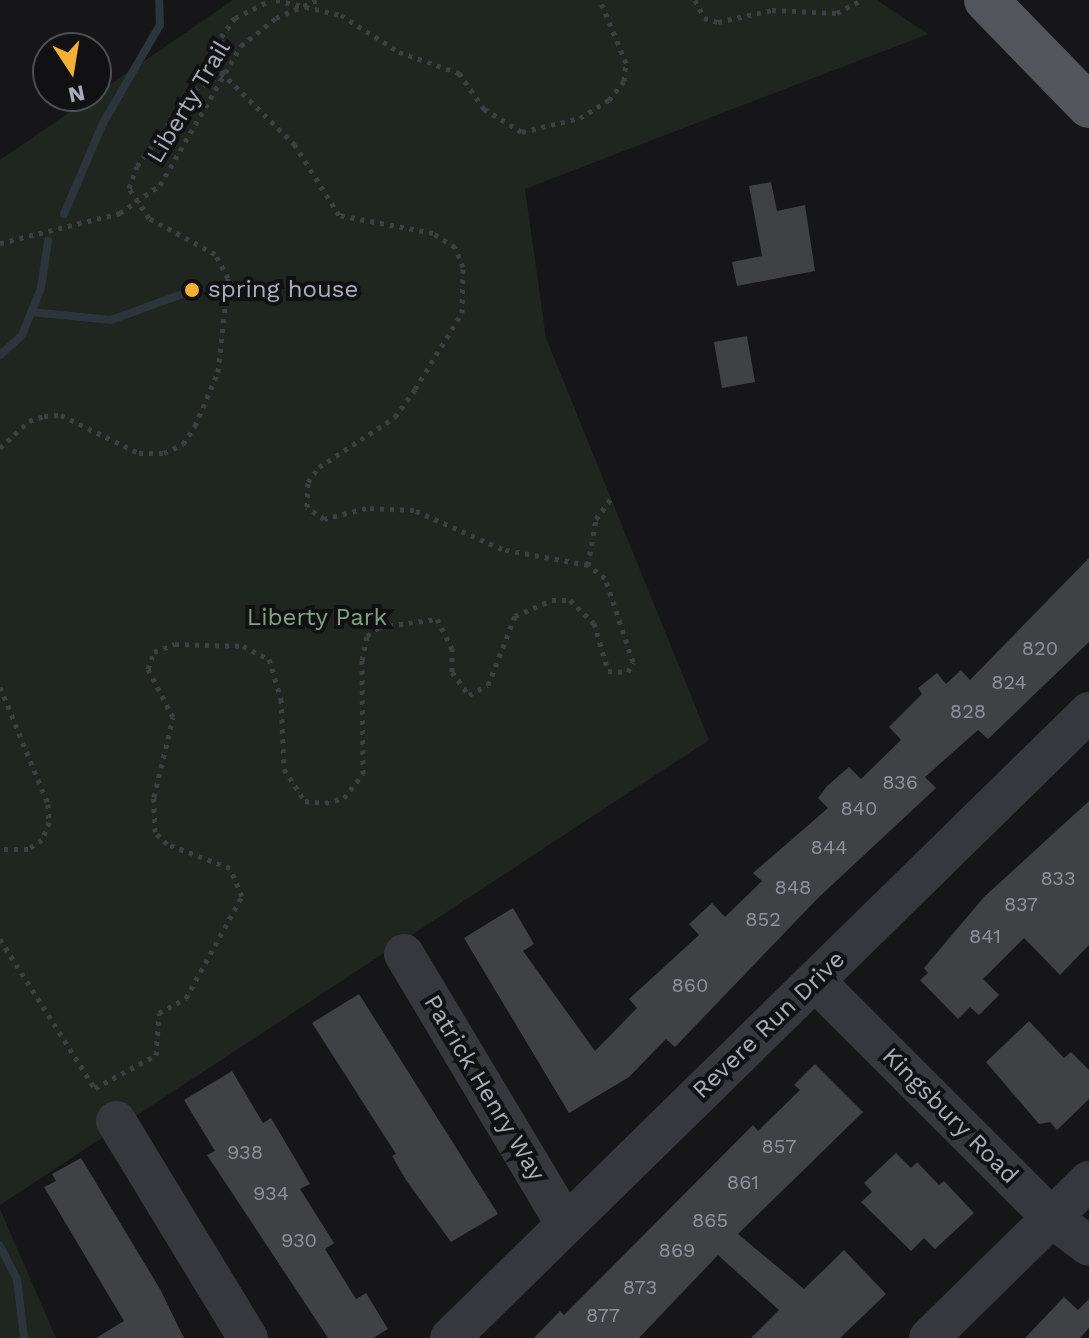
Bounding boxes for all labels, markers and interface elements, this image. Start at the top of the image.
north arrow [32,32,112,112]
street label: Liberty Trail [141,35,237,169]
text: N [66,80,87,108]
place label: spring house [208,276,358,304]
marker: spring house [183,281,201,299]
park label: Liberty Park [247,604,387,632]
house number: 820 [1022,636,1058,660]
house number: 824 [991,670,1027,694]
house number: 828 [950,699,986,723]
house number: 836 [882,770,918,794]
house number: 840 [841,796,877,820]
house number: 844 [811,835,847,859]
house number: 833 [1040,866,1076,890]
house number: 848 [775,875,811,899]
house number: 837 [1004,892,1038,916]
house number: 852 [745,907,781,931]
house number: 841 [969,924,1001,948]
street label: Revere Run Drive [687,945,851,1105]
house number: 860 [672,973,708,997]
street label: Patrick Henry Way [417,989,551,1187]
street label: Kingsbury Road [876,1042,1024,1190]
house number: 857 [761,1134,797,1158]
house number: 938 [227,1140,263,1164]
house number: 861 [727,1170,759,1194]
house number: 934 [253,1181,289,1205]
house number: 865 [692,1208,728,1232]
house number: 930 [281,1228,317,1252]
house number: 869 [659,1238,695,1262]
house number: 873 [623,1275,657,1299]
house number: 877 [586,1303,620,1327]

